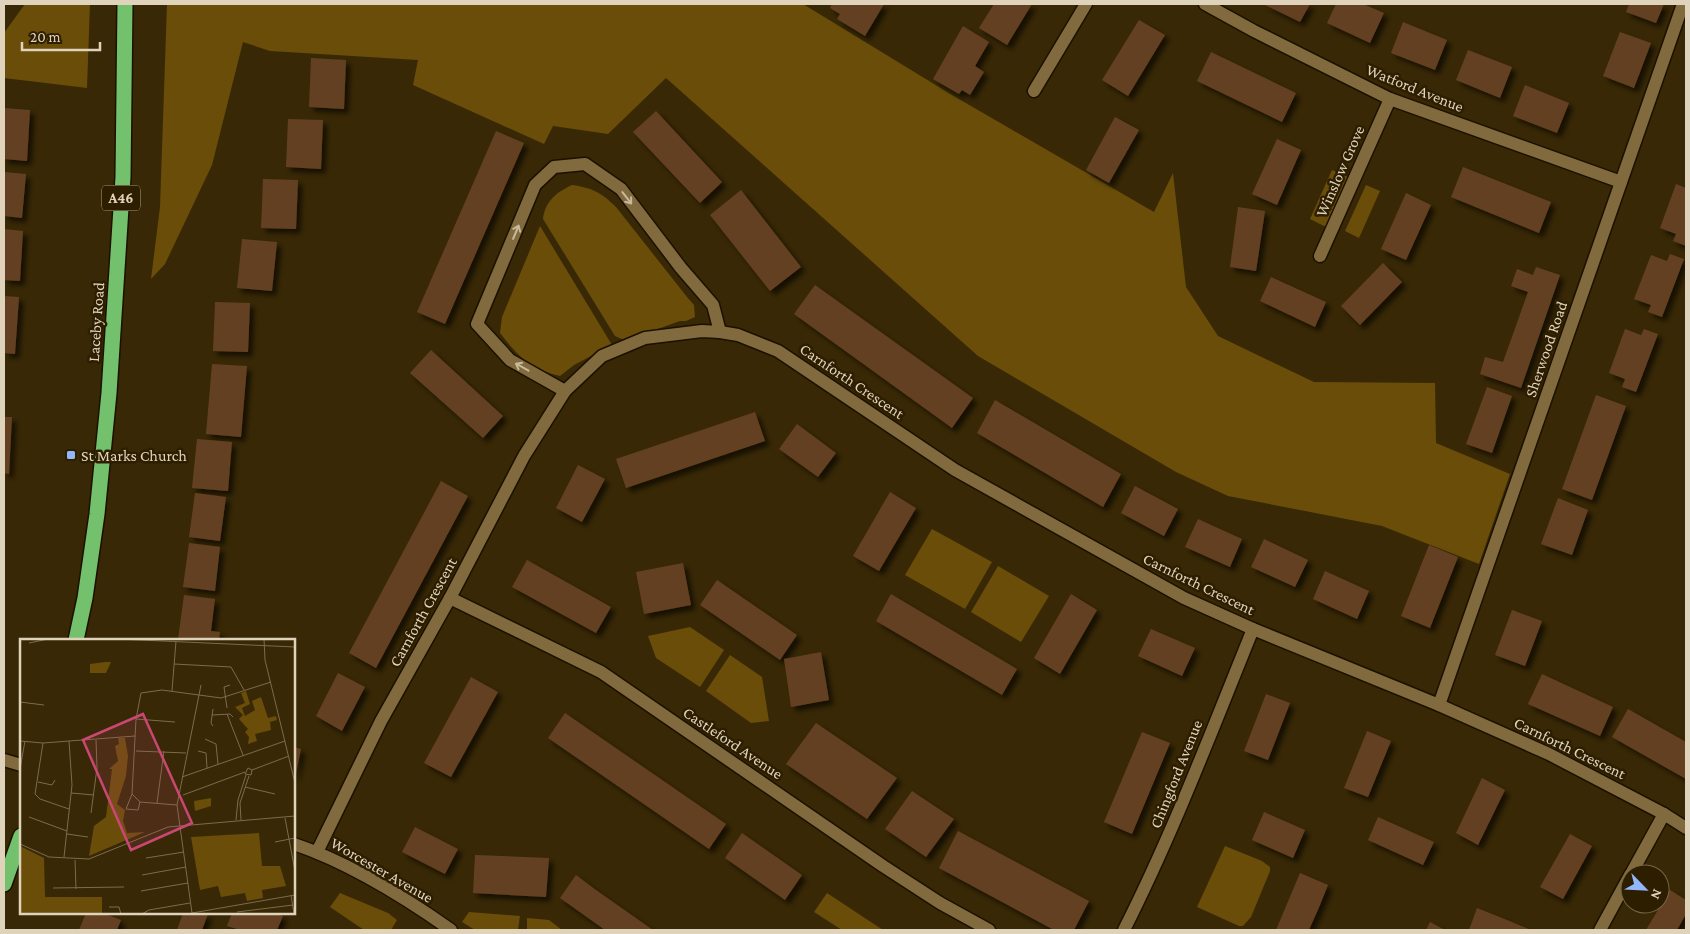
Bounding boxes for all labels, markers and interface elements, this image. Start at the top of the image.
scale bar [22,20,100,52]
text: 20 m [30,29,61,45]
street label: Watford Avenue [1364,61,1466,115]
street label: Winslow Grove [1312,123,1368,219]
road number: A46 [102,186,140,210]
one-way arrow [622,191,633,204]
one-way arrow [511,225,521,240]
street label: Laceby Road [85,281,108,363]
street label: Sherwood Road [1522,298,1571,399]
street label: Carnforth Crescent [797,340,908,422]
one-way arrow [516,362,530,372]
place label: St Marks Church [81,447,187,464]
marker: St Marks Church [65,449,77,461]
street label: Carnforth Crescent [1141,550,1258,619]
street label: Carnforth Crescent [386,554,460,669]
inset map [20,639,295,914]
street label: Castleford Avenue [680,704,786,782]
street label: Carnforth Crescent [1512,714,1629,783]
street label: Chingford Avenue [1147,717,1206,831]
street label: Worcester Avenue [328,834,436,906]
north arrow [1620,864,1670,914]
text: N [1647,887,1666,902]

